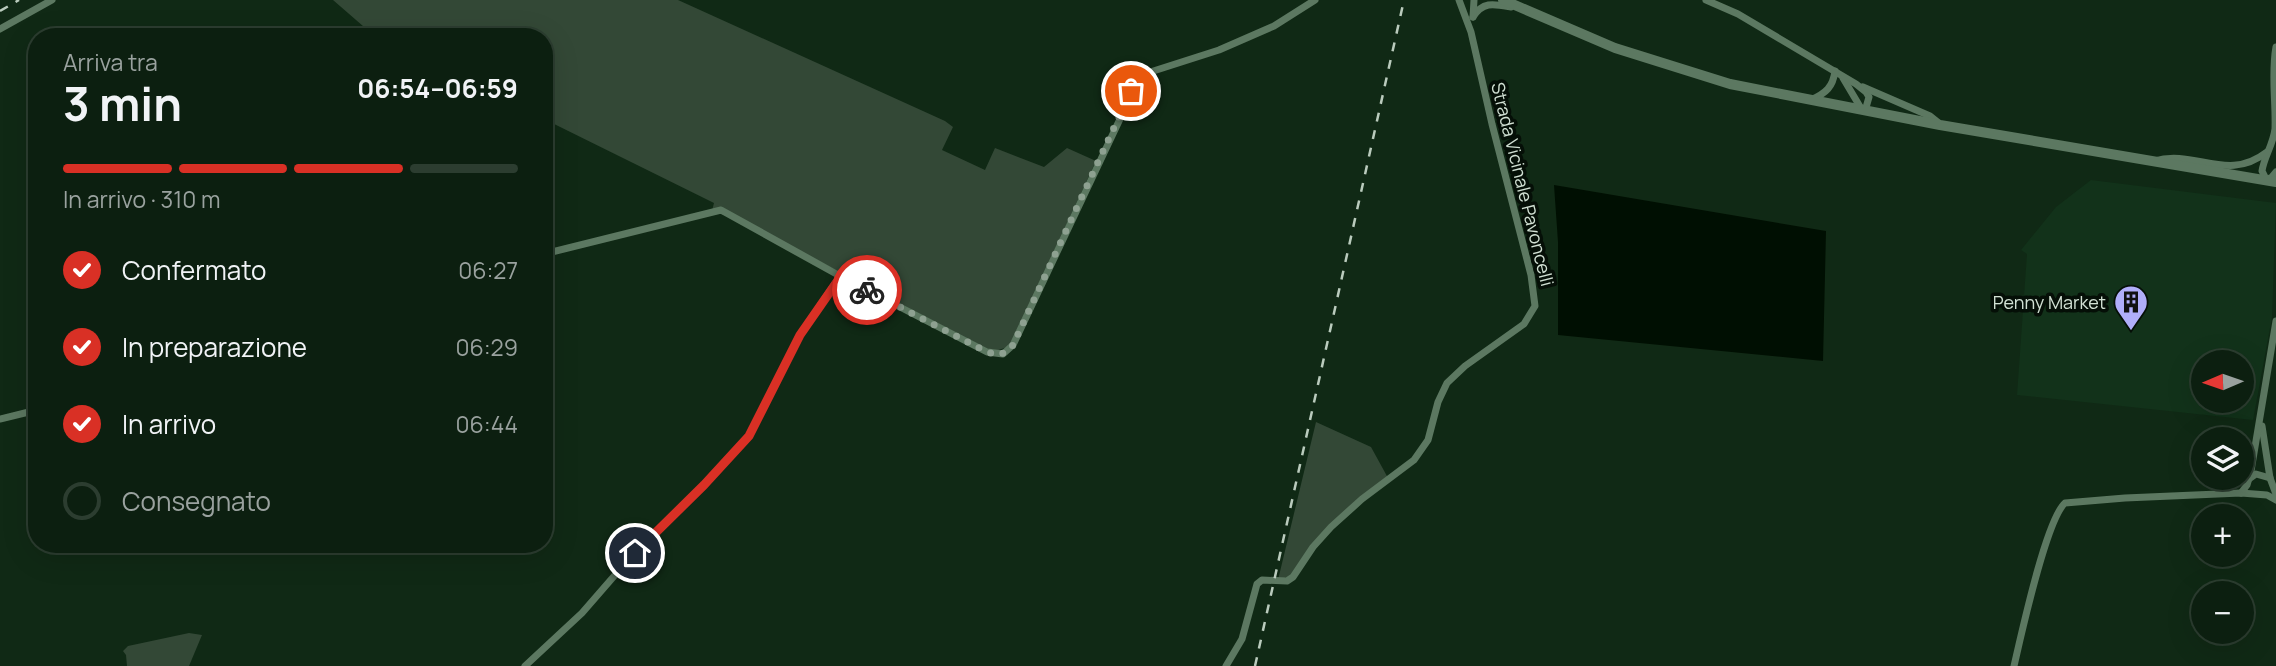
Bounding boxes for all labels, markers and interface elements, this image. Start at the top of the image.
text: Arriva tra [63,46,158,78]
pin [1101,61,1161,121]
text: 06:54–06:59 [357,70,518,106]
text: 3 min [63,72,182,135]
icon: bag [1112,72,1150,110]
street label: Strada Vicinale Pavoncelli [1486,80,1560,288]
text: In arrivo · 310 m [63,183,220,215]
icon: check [63,251,101,289]
text: Confermato [122,252,266,288]
text: 06:27 [458,254,518,286]
courier [832,255,902,325]
icon: bike [848,271,886,309]
building icon: Penny Market [2112,283,2150,332]
place label: Penny Market [1993,290,2106,314]
icon: check [63,328,101,366]
text: In preparazione [122,329,307,365]
text: 06:29 [455,331,518,363]
north arrow [2191,350,2254,413]
map controls [2191,350,2254,644]
icon: check [63,405,101,443]
text: In arrivo [122,406,216,442]
text: 06:44 [455,408,518,440]
button: layers [2191,427,2254,490]
text: Consegnato [122,483,271,519]
button: + [2191,504,2254,567]
pin [605,523,665,583]
icon: home [616,534,654,572]
button: − [2191,581,2254,644]

